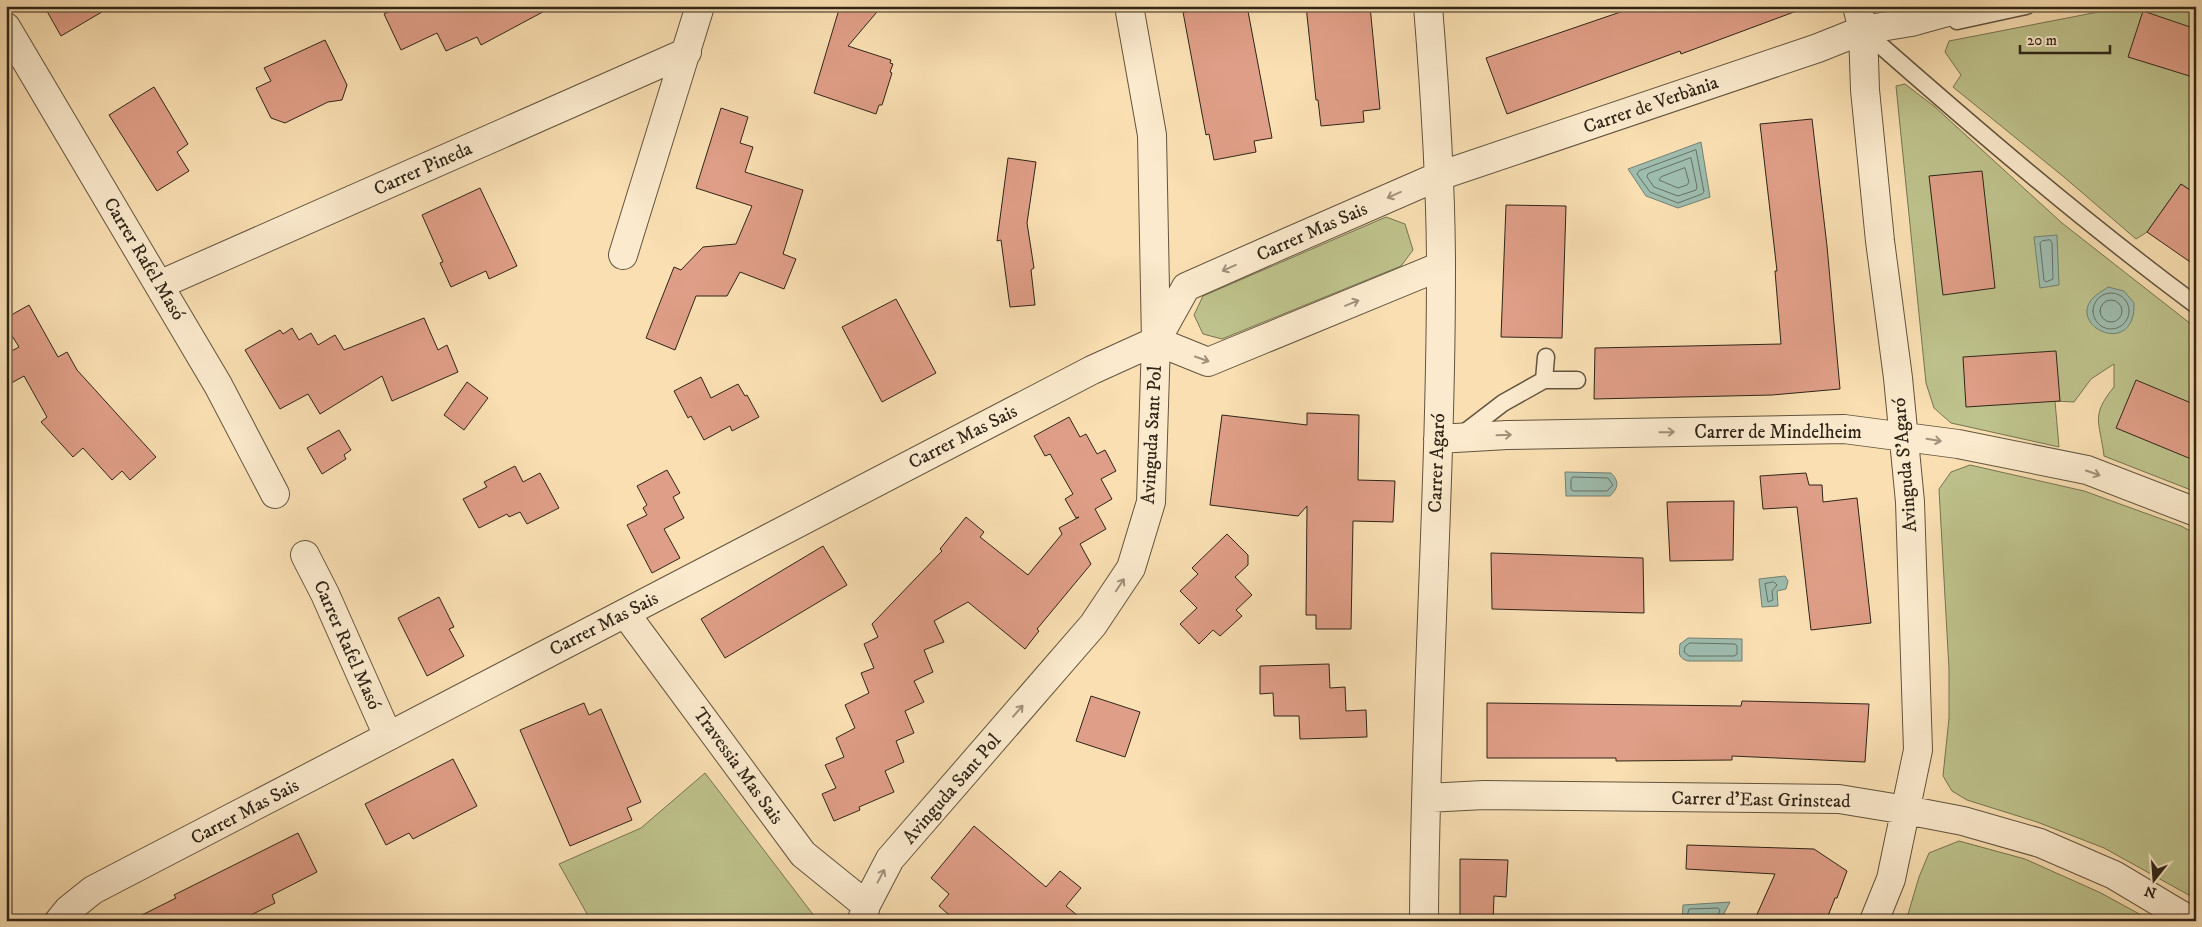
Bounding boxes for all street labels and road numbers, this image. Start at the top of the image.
street label: Carrer de Verbània [1581,71,1721,139]
street label: Carrer Pineda [370,137,476,201]
street label: Carrer Rafel Masó [98,193,190,325]
street label: Carrer Mas Sais [1253,197,1371,267]
street label: Avinguda Sant Pol [1137,365,1167,505]
street label: Avinguda S'Agaró [1888,397,1922,533]
street label: Carrer Mas Sais [905,400,1021,474]
street label: Carrer Agaró [1424,413,1450,513]
street label: Carrer de Mindelheim [1694,421,1862,444]
street label: Carrer Rafel Masó [308,577,386,713]
street label: Carrer Mas Sais [546,587,662,661]
street label: Travessia Mas Sais [688,703,788,829]
street label: Avinguda Sant Pol [898,729,1006,849]
street label: Carrer Mas Sais [187,774,303,850]
street label: Carrer d'East Grinstead [1671,787,1851,813]

